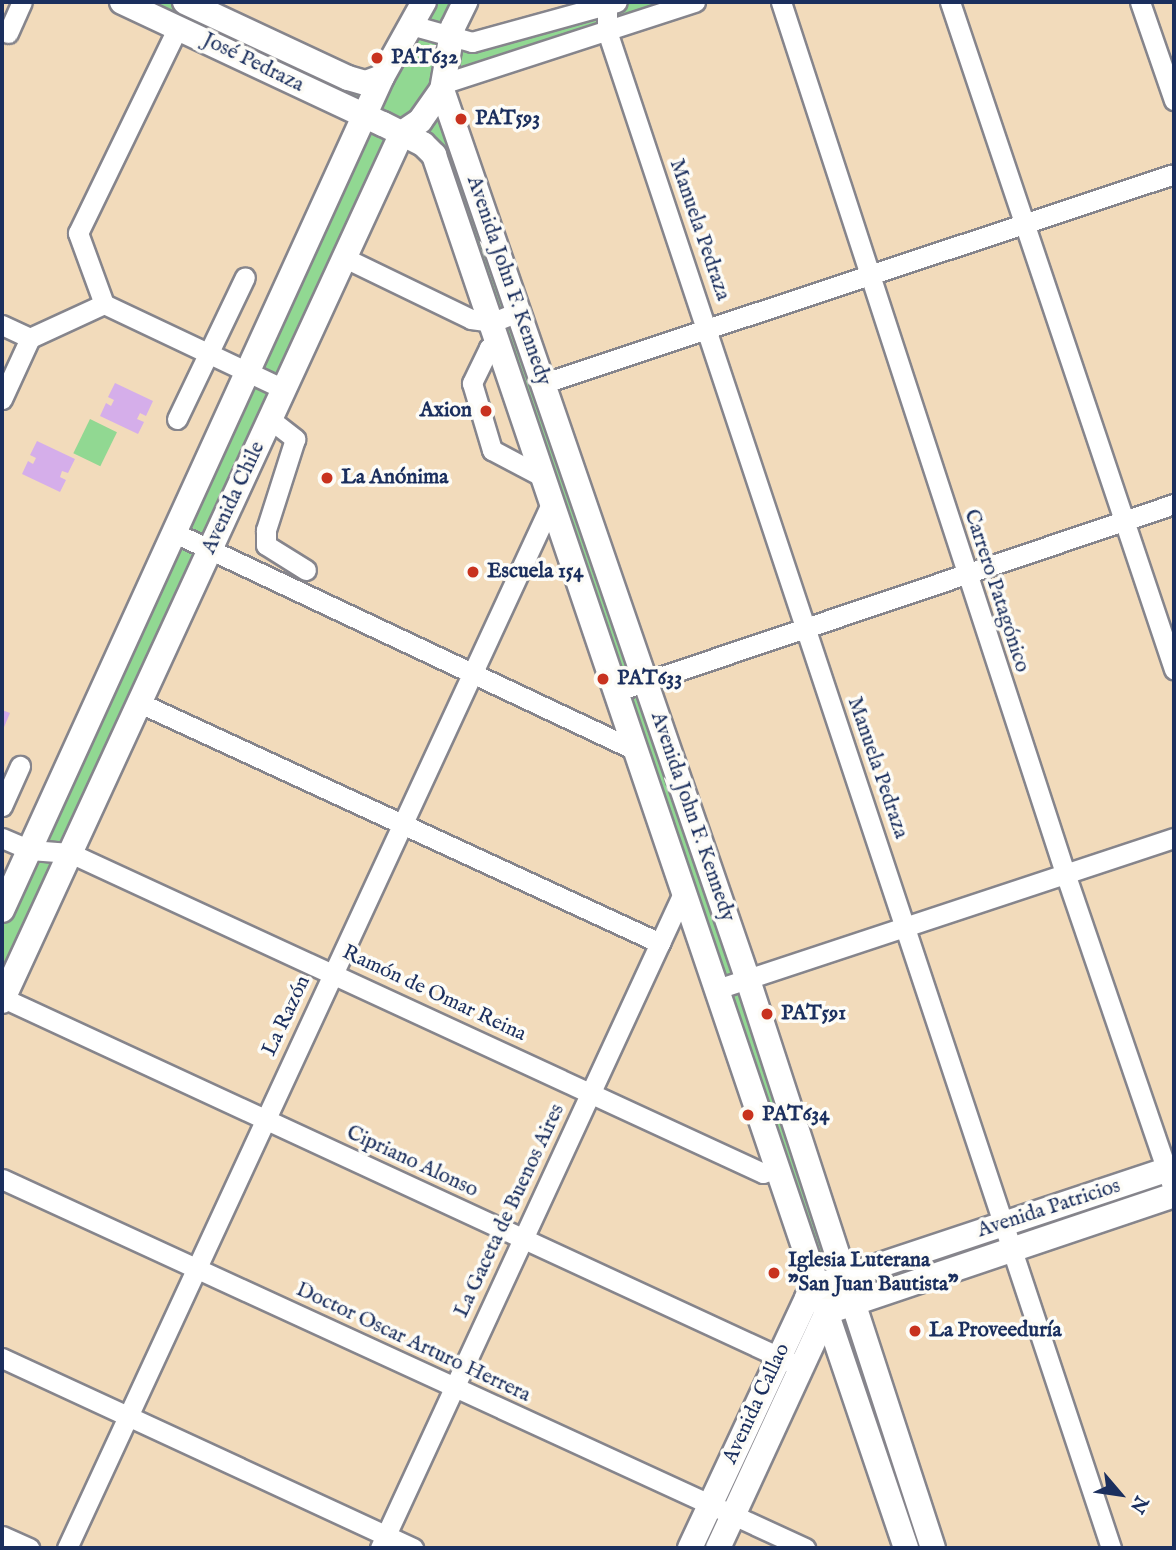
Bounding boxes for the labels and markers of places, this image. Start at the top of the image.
place label: PAT632 [391,45,458,71]
marker: PAT632 [369,50,385,66]
place label: PAT593 [475,106,540,132]
marker: PAT593 [453,111,469,127]
place label: Axion [420,398,472,424]
marker: Axion [478,403,494,419]
place label: La Anónima [341,465,448,491]
marker: La Anónima [319,470,335,486]
place label: Escuela 154 [487,559,584,585]
marker: Escuela 154 [465,564,481,580]
place label: PAT633 [617,666,682,692]
marker: PAT633 [595,671,611,687]
place label: PAT591 [781,1001,846,1027]
marker: PAT591 [759,1006,775,1022]
place label: PAT634 [762,1102,830,1128]
marker: PAT634 [740,1107,756,1123]
place label: Iglesia Luterana "San Juan Bautista" [788,1248,959,1298]
marker: Iglesia Luterana "San Juan Bautista" [766,1265,782,1281]
place label: La Proveeduría [929,1318,1062,1344]
marker: La Proveeduría [907,1323,923,1339]

